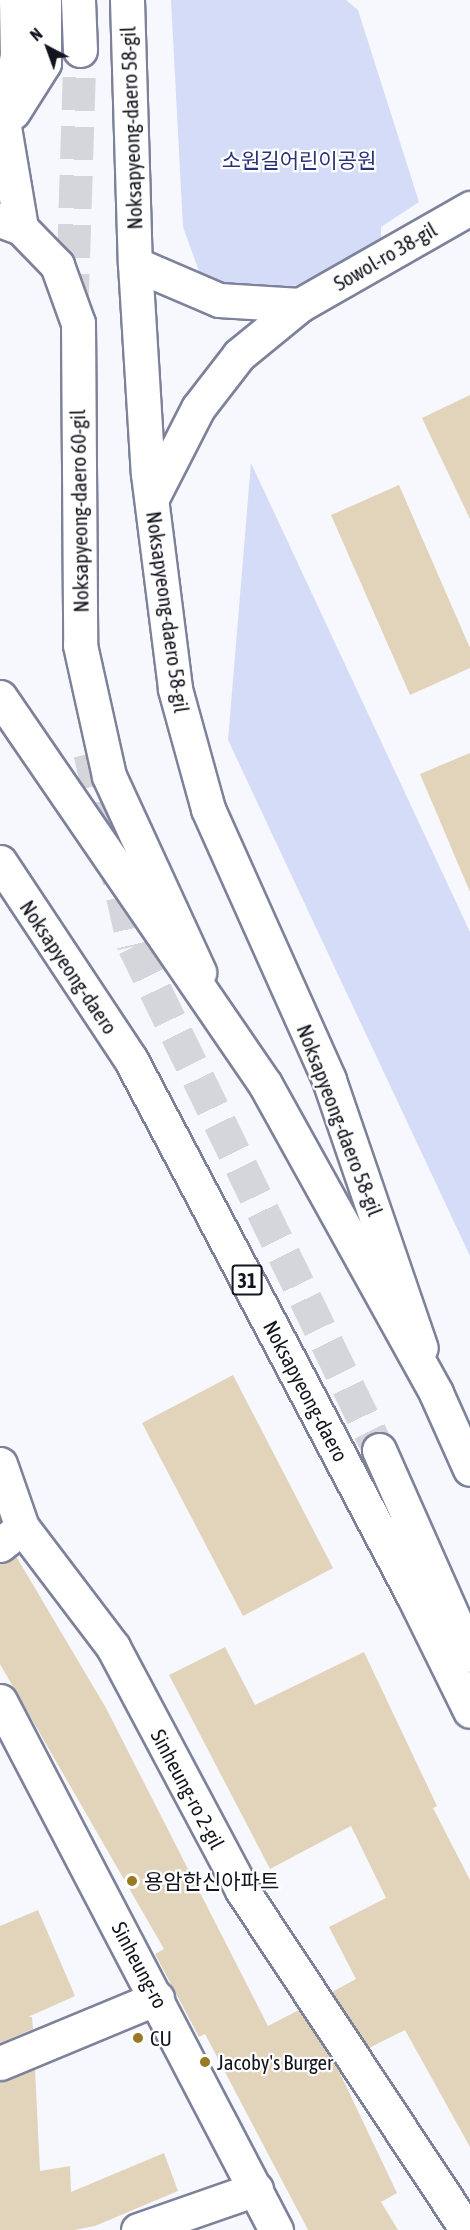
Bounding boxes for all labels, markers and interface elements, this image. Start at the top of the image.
north arrow [18,18,78,78]
text: N [27,25,46,44]
street label: Noksapyeong-daero 58-gil [115,26,147,230]
park label: 소원길어린이공원 [222,147,376,173]
street label: Sowol-ro 38-gil [329,216,441,296]
street label: Noksapyeong-daero 60-gil [65,409,93,613]
street label: Noksapyeong-daero 58-gil [141,510,195,714]
street label: Noksapyeong-daero [15,895,123,1039]
street label: Noksapyeong-daero 58-gil [292,1021,388,1219]
road number: 31 [230,1263,264,1297]
street label: Noksapyeong-daero [258,1316,354,1466]
street label: Sinheung-ro 2-gil [146,1725,230,1853]
place label: 용암한신아파트 [144,1868,279,1894]
marker: 용암한신아파트 [125,1874,139,1888]
street label: Sinheung-ro [107,1917,173,2013]
place label: CU [150,2025,172,2051]
marker: CU [131,2031,145,2045]
place label: Jacoby's Burger [217,2049,333,2075]
marker: Jacoby's Burger [198,2055,212,2069]

